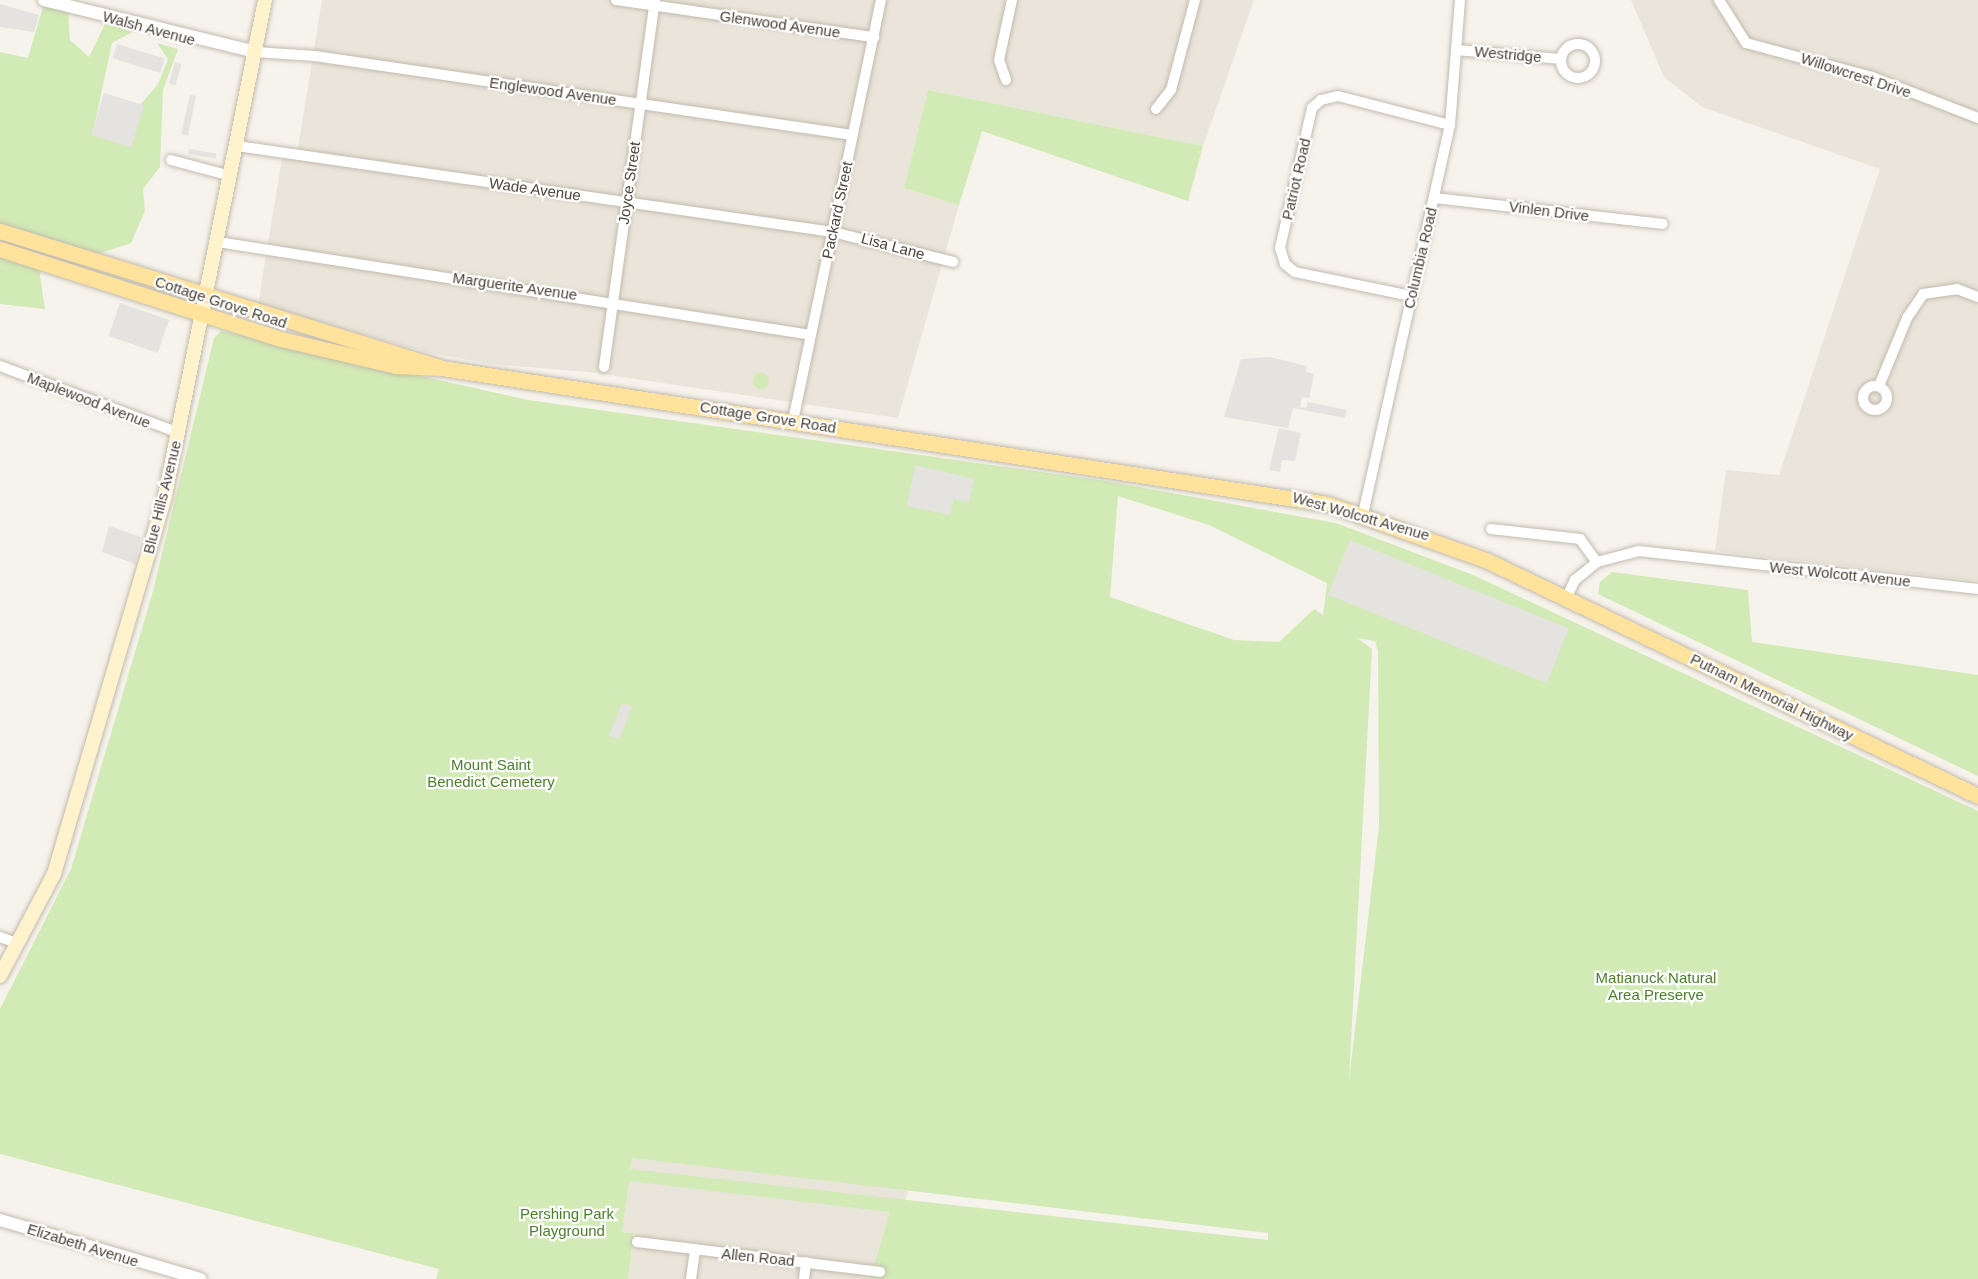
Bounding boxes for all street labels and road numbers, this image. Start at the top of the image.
street label: Walsh Avenue [100,7,198,49]
street label: Glenwood Avenue [718,7,842,41]
street label: Westridge [1474,42,1542,66]
street label: Willowcrest Drive [1799,49,1913,101]
street label: Englewood Avenue [488,73,618,109]
street label: Patriot Road [1278,136,1314,222]
street label: Joyce Street [614,140,644,226]
street label: Packard Street [818,160,856,260]
street label: Wade Avenue [488,174,582,204]
street label: Vinlen Drive [1508,197,1590,225]
street label: Columbia Road [1400,206,1440,310]
street label: Lisa Lane [859,229,927,263]
street label: Marguerite Avenue [451,268,579,304]
street label: Cottage Grove Road [153,272,289,332]
street label: Maplewood Avenue [24,368,154,432]
street label: Cottage Grove Road [699,397,837,437]
street label: Blue Hills Avenue [139,438,185,556]
street label: West Wolcott Avenue [1290,488,1432,544]
street label: West Wolcott Avenue [1768,558,1912,590]
street label: Putnam Memorial Highway [1688,650,1856,744]
street label: Elizabeth Avenue [25,1219,141,1271]
street label: Allen Road [721,1244,795,1270]

